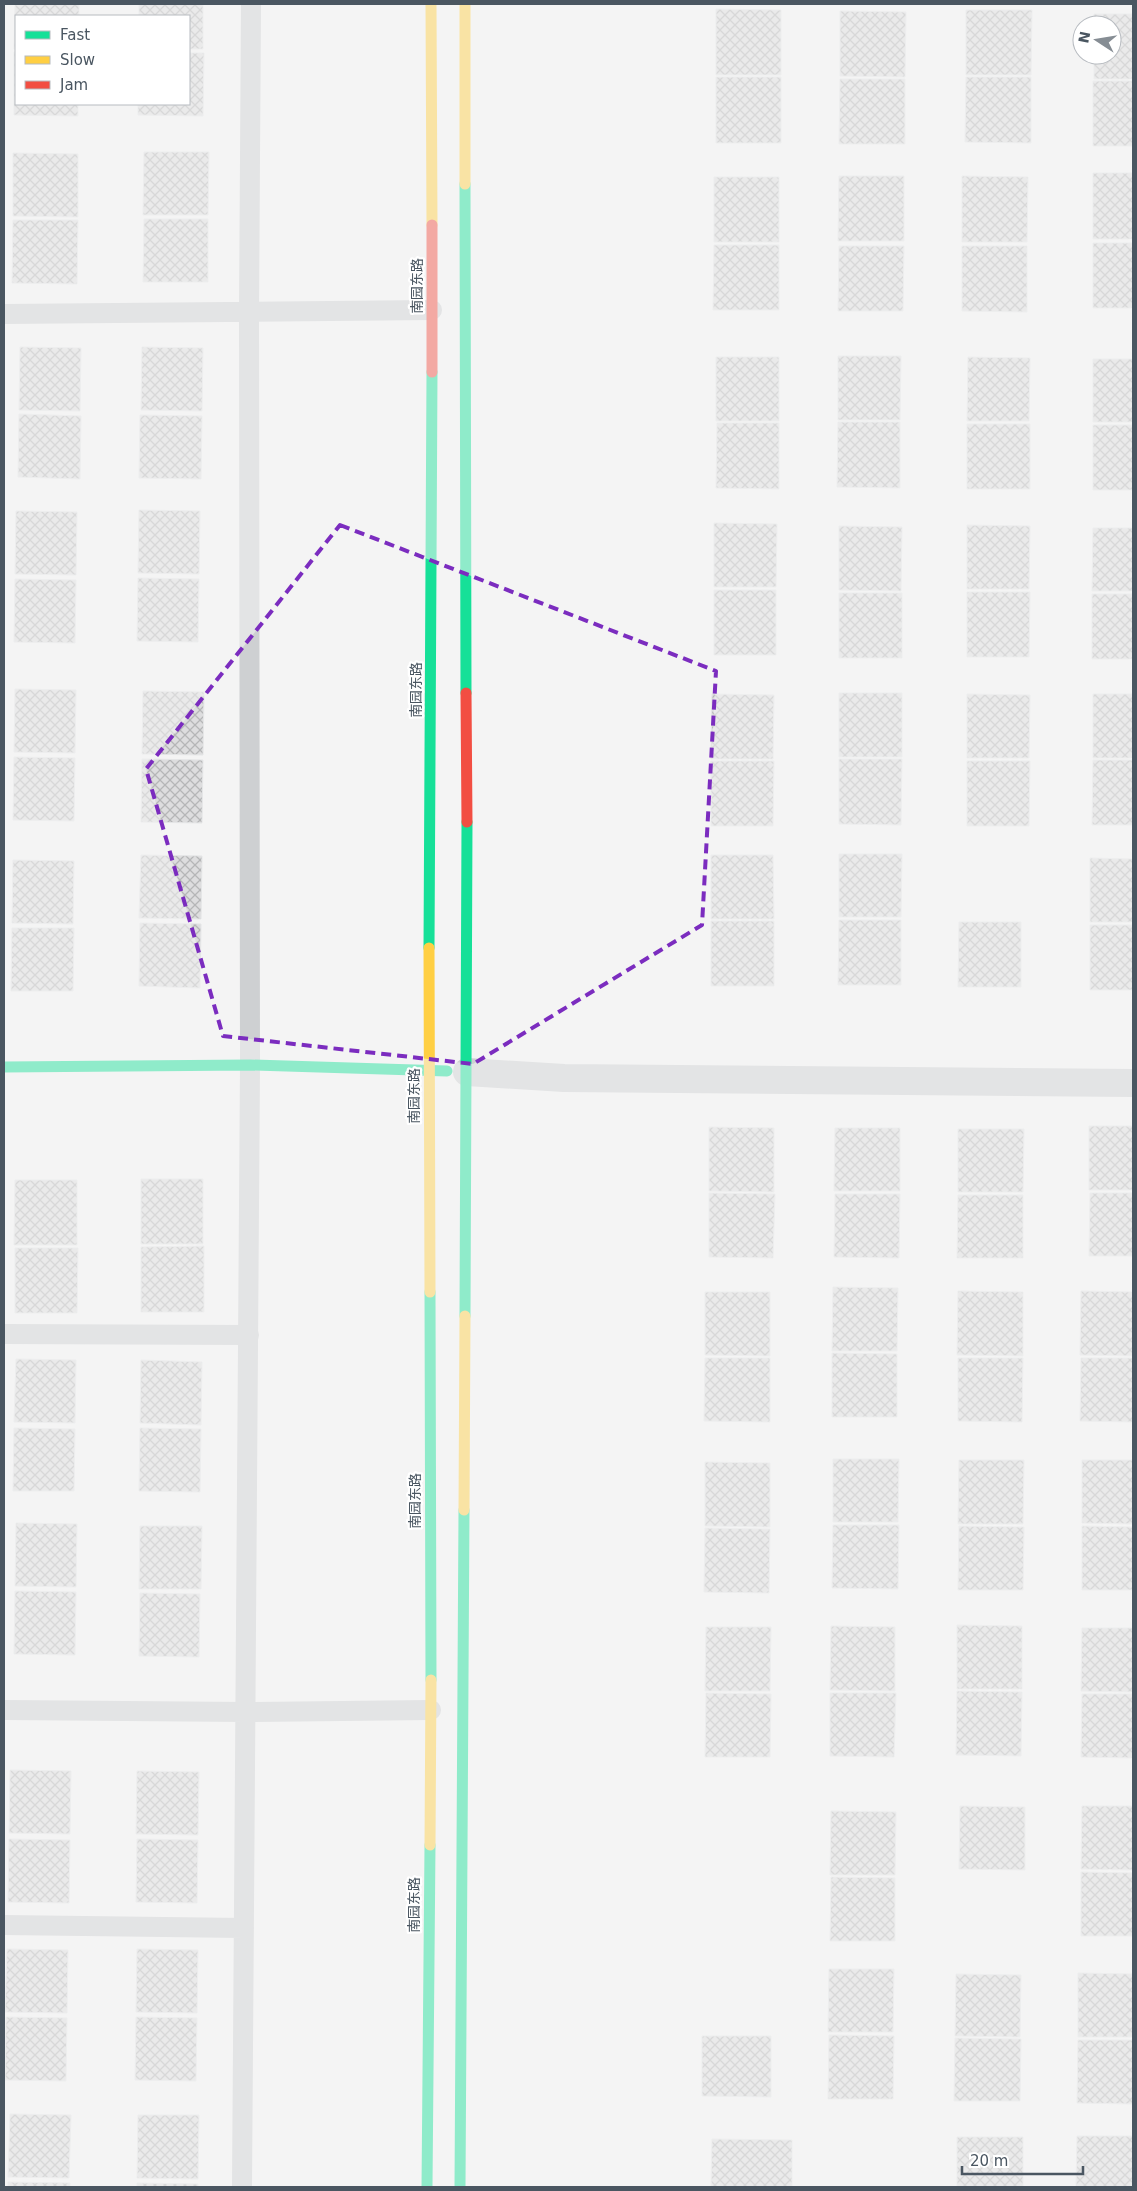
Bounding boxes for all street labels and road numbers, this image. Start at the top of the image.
street label: 南园东路 [409,258,425,314]
street label: 南园东路 [408,662,424,718]
street label: 南园东路 [406,1068,422,1124]
street label: 南园东路 [407,1473,423,1529]
street label: 南园东路 [406,1877,422,1933]

